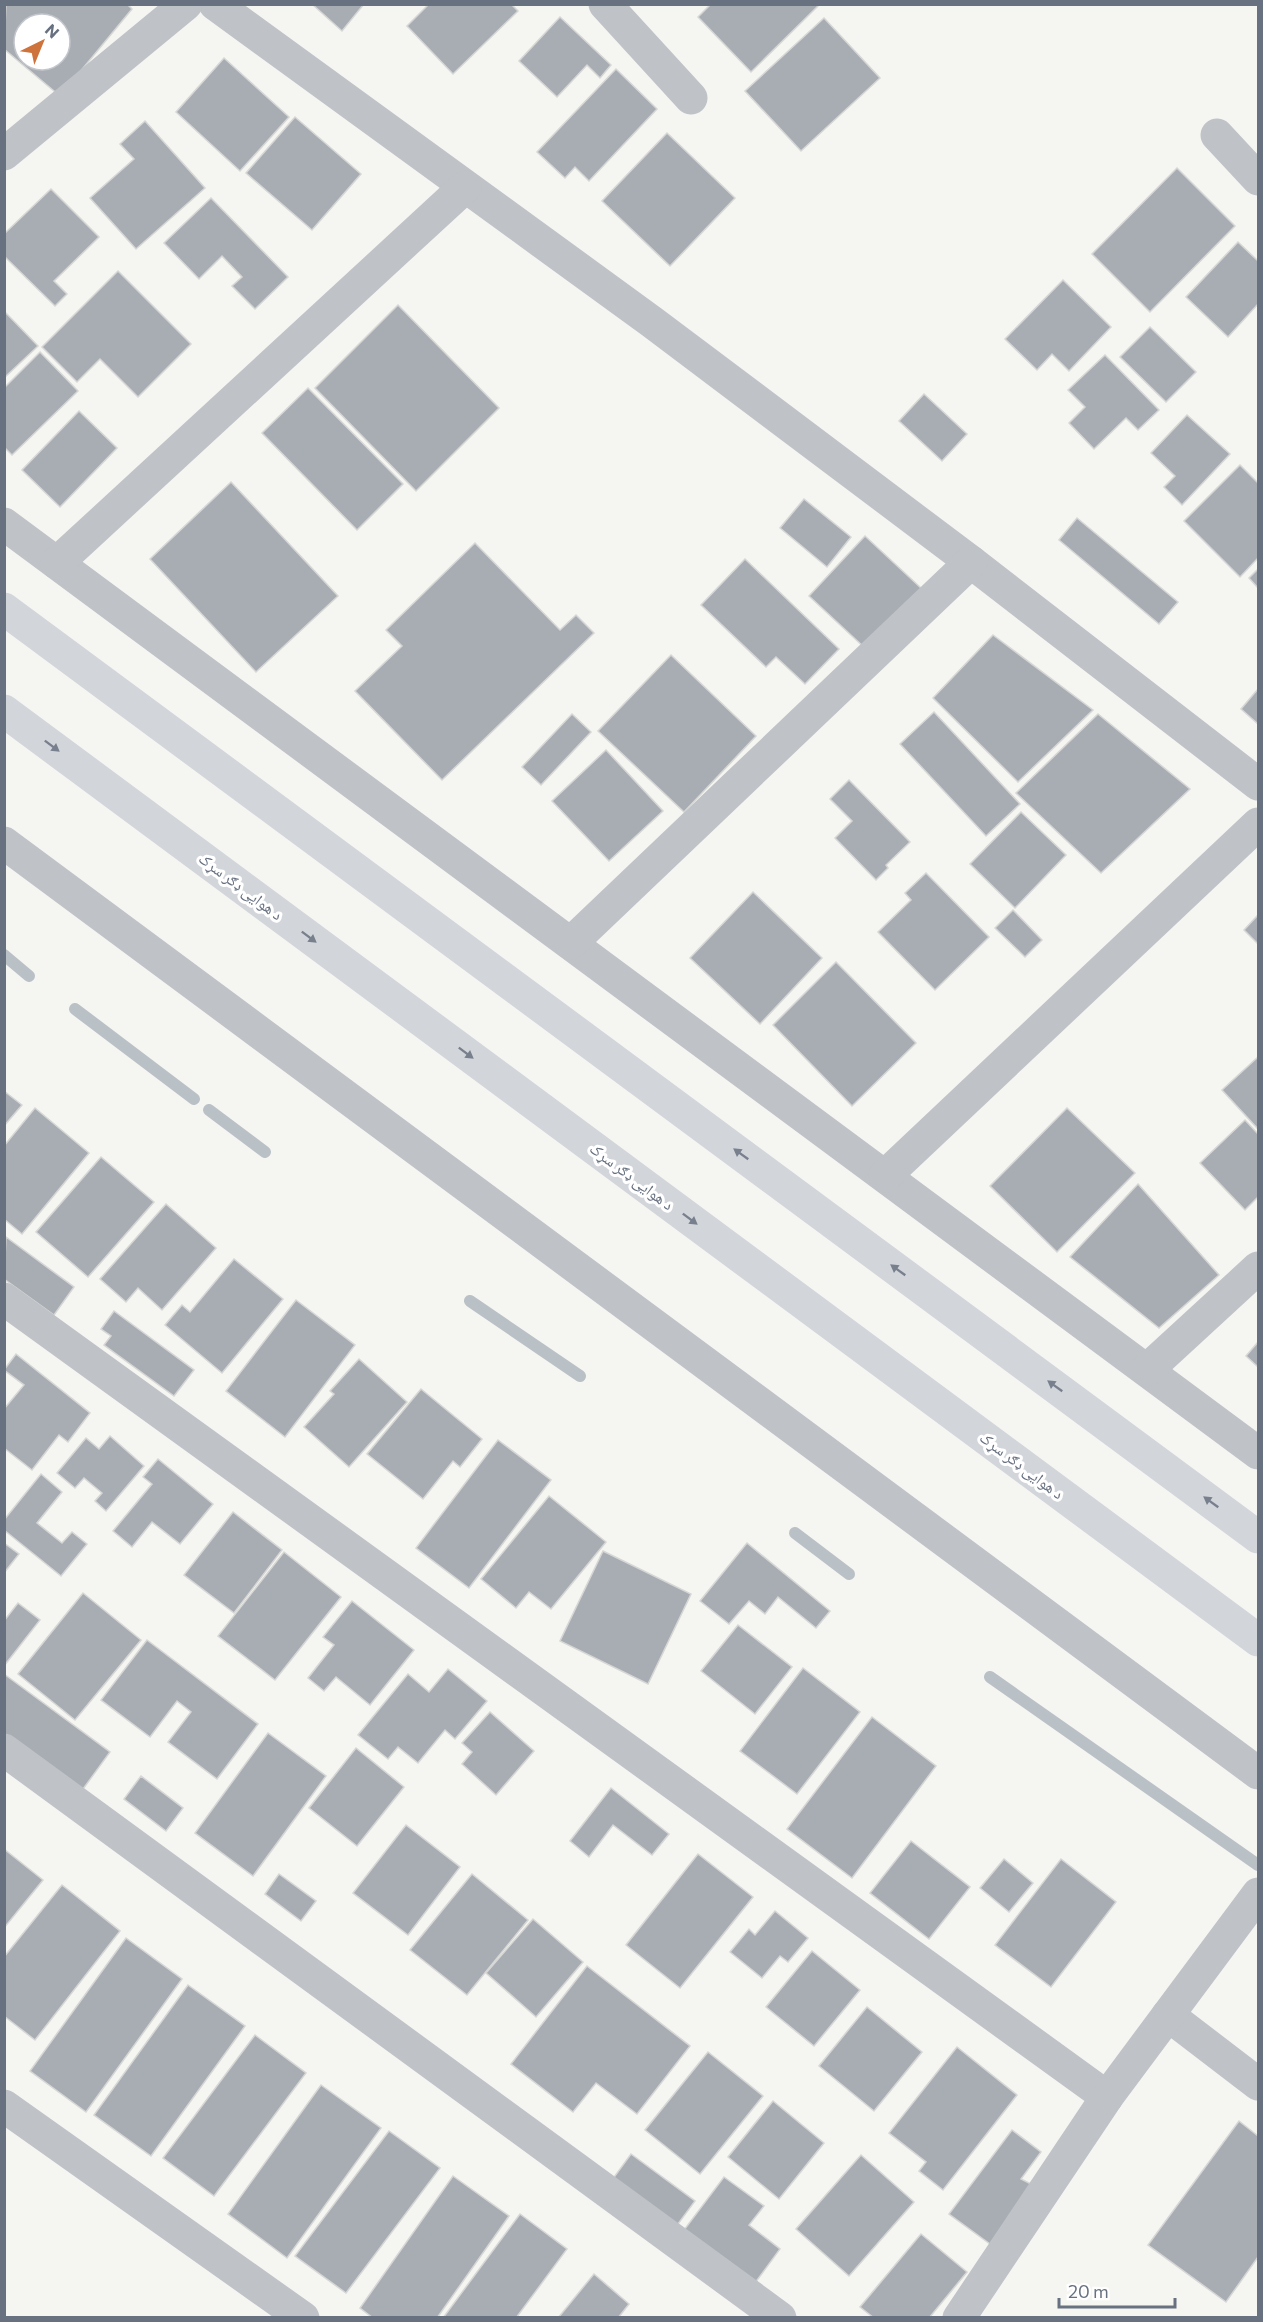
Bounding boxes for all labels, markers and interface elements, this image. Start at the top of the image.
north arrow [12,12,72,72]
text: N [42,20,63,42]
one-way arrow [43,740,59,752]
street label: د هوایی ډګر سړک [194,848,287,925]
one-way arrow [301,931,317,943]
one-way arrow [458,1047,474,1059]
street label: د هوایی ډګر سړک [585,1138,678,1215]
one-way arrow [734,1149,749,1161]
one-way arrow [683,1213,698,1225]
one-way arrow [890,1264,906,1276]
one-way arrow [1047,1380,1063,1392]
street label: د هوایی ډګر سړک [975,1427,1068,1504]
one-way arrow [1204,1496,1220,1508]
scale bar [1059,2271,1174,2309]
text: 20 m [1068,2280,1109,2302]

